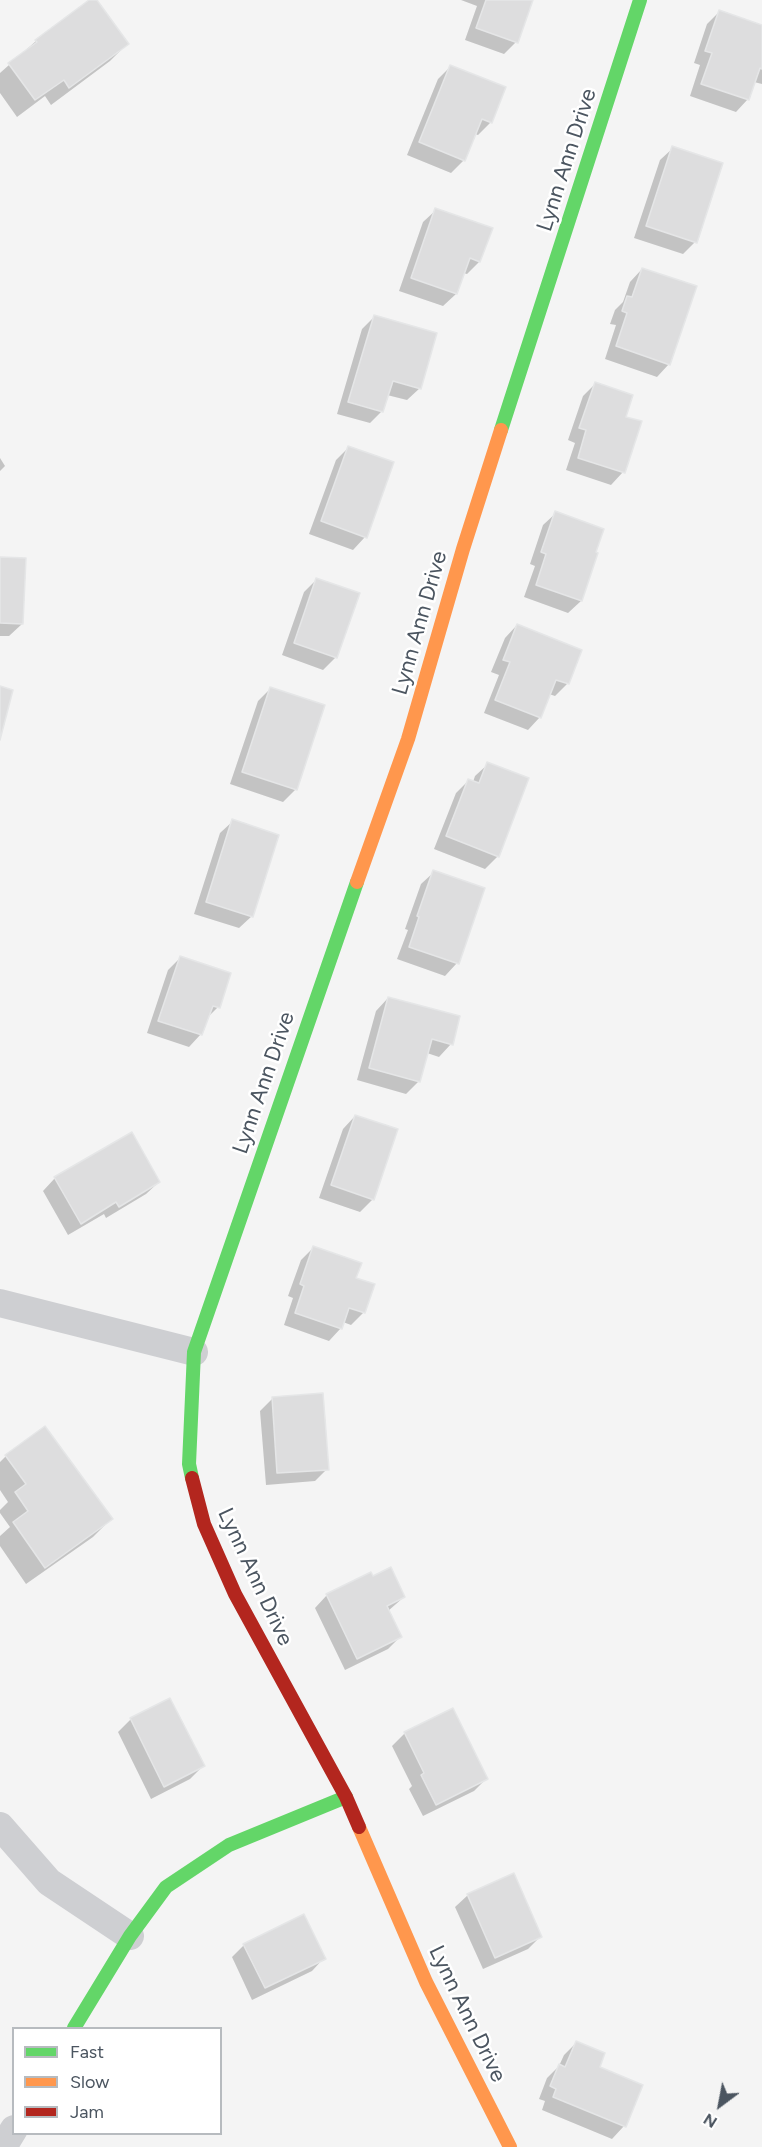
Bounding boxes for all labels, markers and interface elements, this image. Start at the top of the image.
street label: Lynn Ann Drive [531,85,603,235]
street label: Lynn Ann Drive [387,548,453,698]
street label: Lynn Ann Drive [227,1008,301,1158]
street label: Lynn Ann Drive [212,1504,298,1650]
street label: Lynn Ann Drive [423,1941,511,2087]
legend [12,2027,222,2135]
text: Fast [70,2041,104,2063]
text: Slow [70,2071,109,2093]
north arrow [690,2075,750,2135]
text: Jam [70,2101,104,2123]
text: N [700,2109,720,2132]

